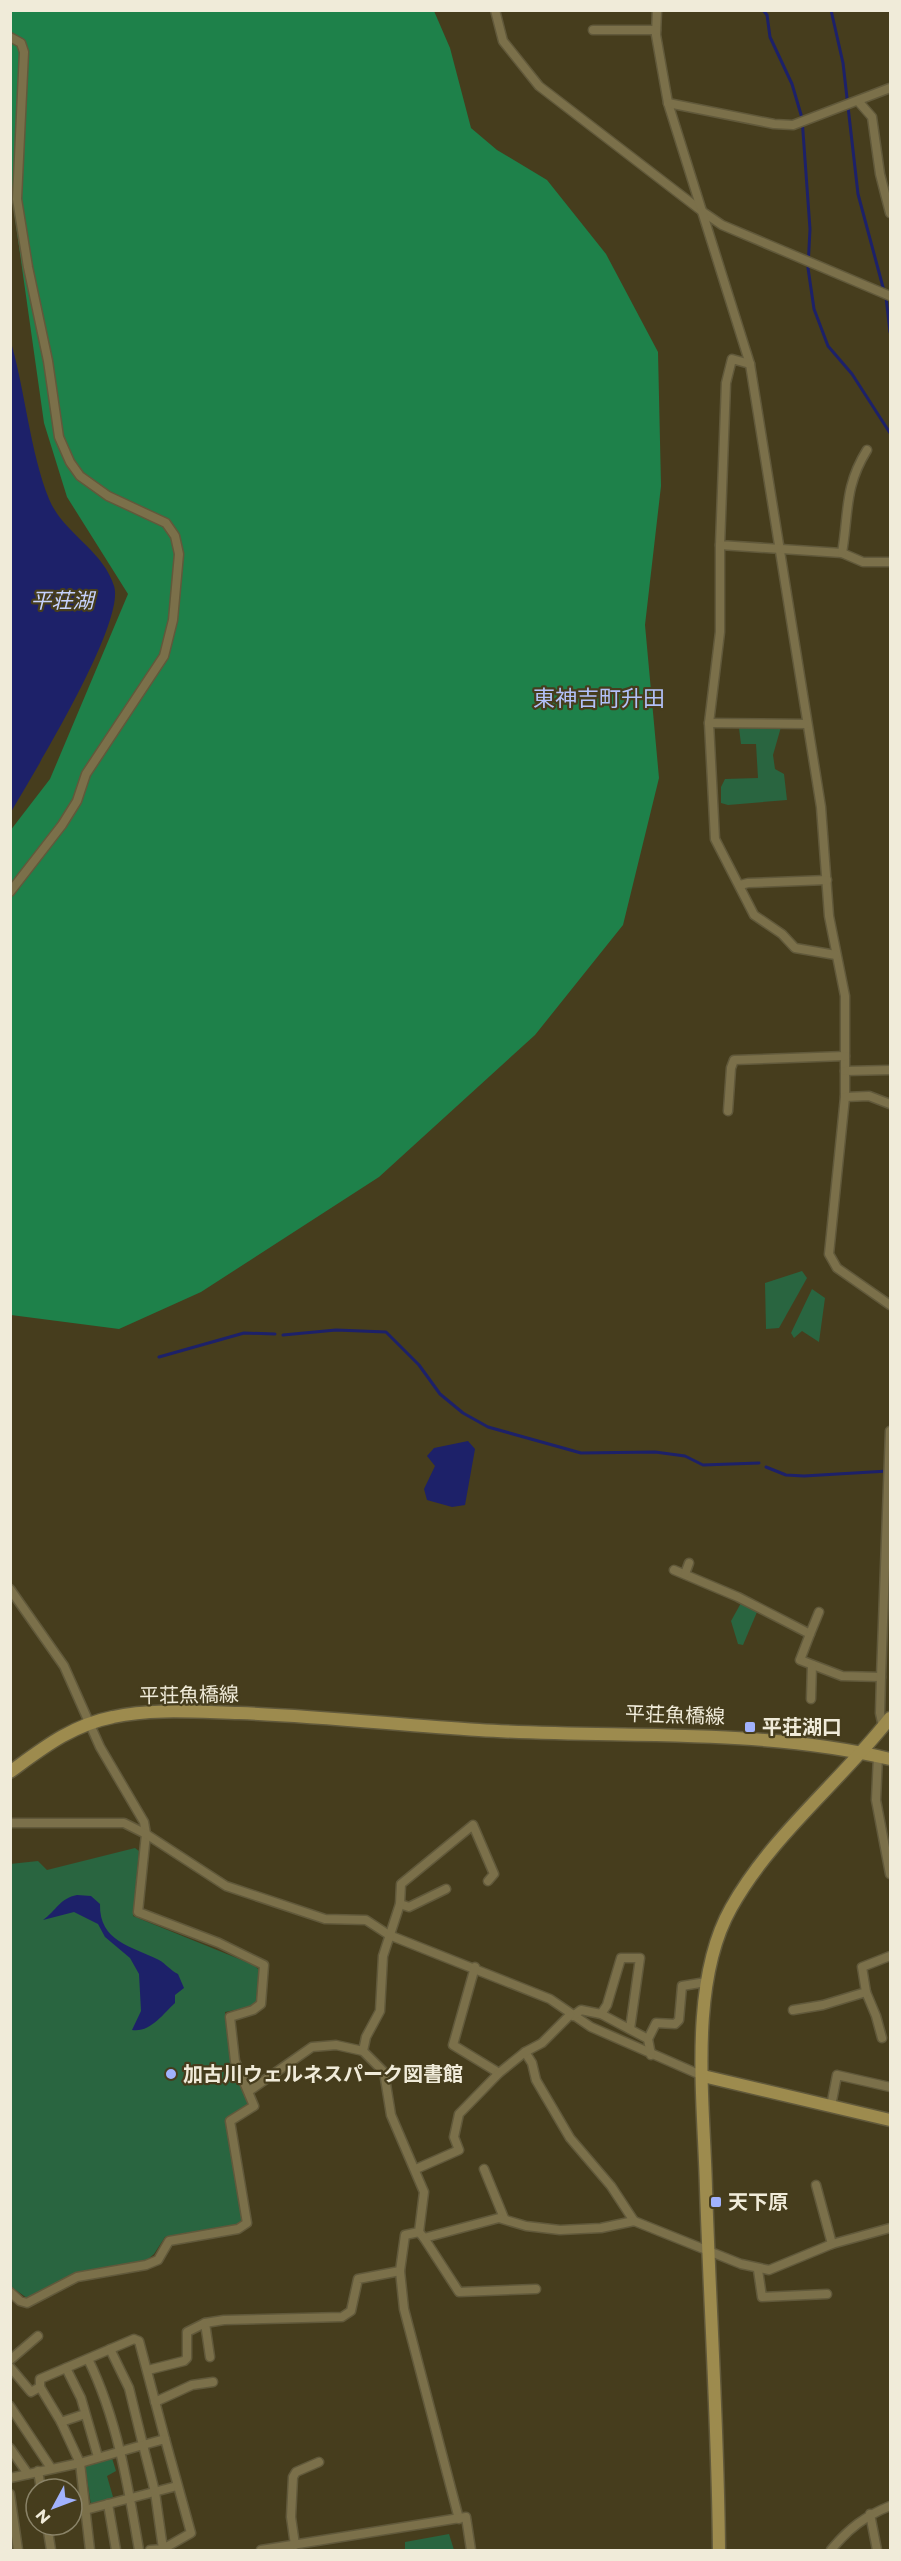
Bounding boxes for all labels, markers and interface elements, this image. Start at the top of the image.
water label: 平荘湖 [31,588,96,613]
district label: 東神吉町升田 [533,685,665,712]
street label: 平荘魚橋線 [139,1682,239,1708]
street label: 平荘魚橋線 [625,1701,725,1729]
place label: 平荘湖口 [762,1715,842,1739]
marker: 平荘湖口 [743,1720,757,1734]
place label: 加古川ウェルネスパーク図書館 [183,2062,463,2086]
marker: 加古川ウェルネスパーク図書館 [164,2067,178,2081]
place label: 天下原 [728,2190,788,2214]
marker: 天下原 [709,2195,723,2209]
north arrow [24,2477,84,2537]
text: N [32,2505,54,2528]

